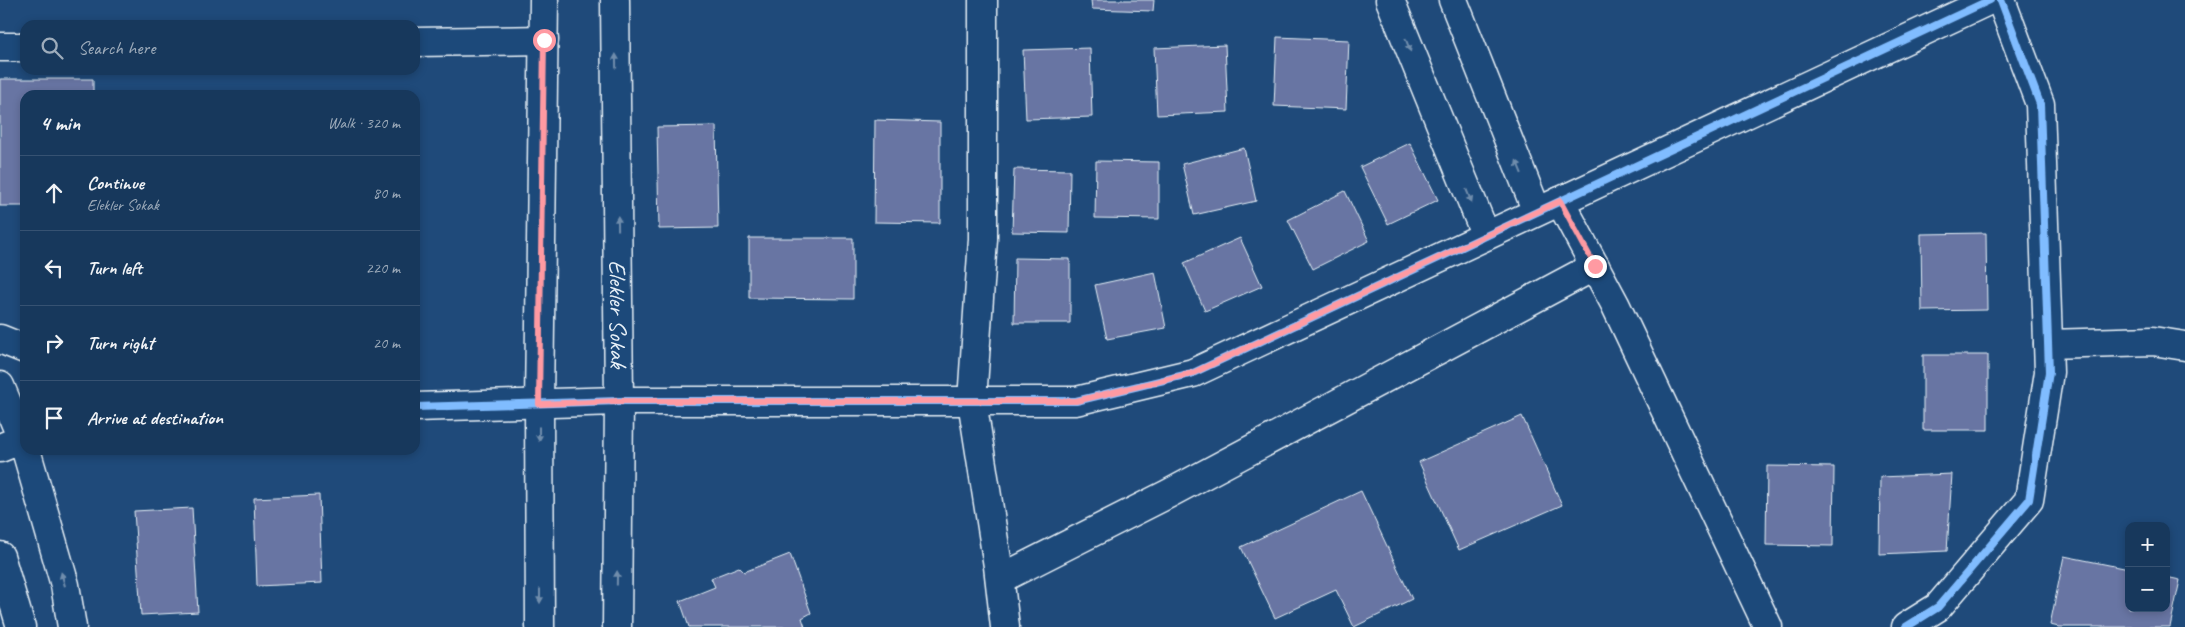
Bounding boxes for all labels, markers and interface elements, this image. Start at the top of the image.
search box [20,20,420,75]
route start [533,29,556,52]
icon: search [38,34,66,62]
text: Search here [78,36,155,60]
one-way arrow [1405,38,1412,53]
one-way arrow [612,53,620,69]
text: 4 min [40,110,80,136]
text: Walk · 320 m [328,113,400,133]
one-way arrow [1514,160,1522,174]
text: Continue [87,171,144,195]
icon: ahead [40,179,68,207]
text: 80 m [373,183,400,203]
one-way arrow [1466,189,1474,203]
text: Elekler Sokak [87,195,159,215]
one-way arrow [614,215,622,231]
icon: left [40,254,68,282]
route end [1584,255,1607,278]
text: Turn left [87,256,142,280]
text: 220 m [366,258,400,278]
street label: Elekler Sokak [603,260,634,370]
icon: right [40,329,68,357]
text: Turn right [87,331,154,355]
text: 20 m [373,333,400,353]
icon: arrive [40,404,68,432]
text: Arrive at destination [87,406,223,430]
one-way arrow [535,426,543,442]
map controls [2125,522,2170,612]
button: + [2125,522,2170,567]
button: − [2125,567,2170,612]
one-way arrow [613,570,621,586]
one-way arrow [59,572,67,587]
one-way arrow [536,588,544,604]

